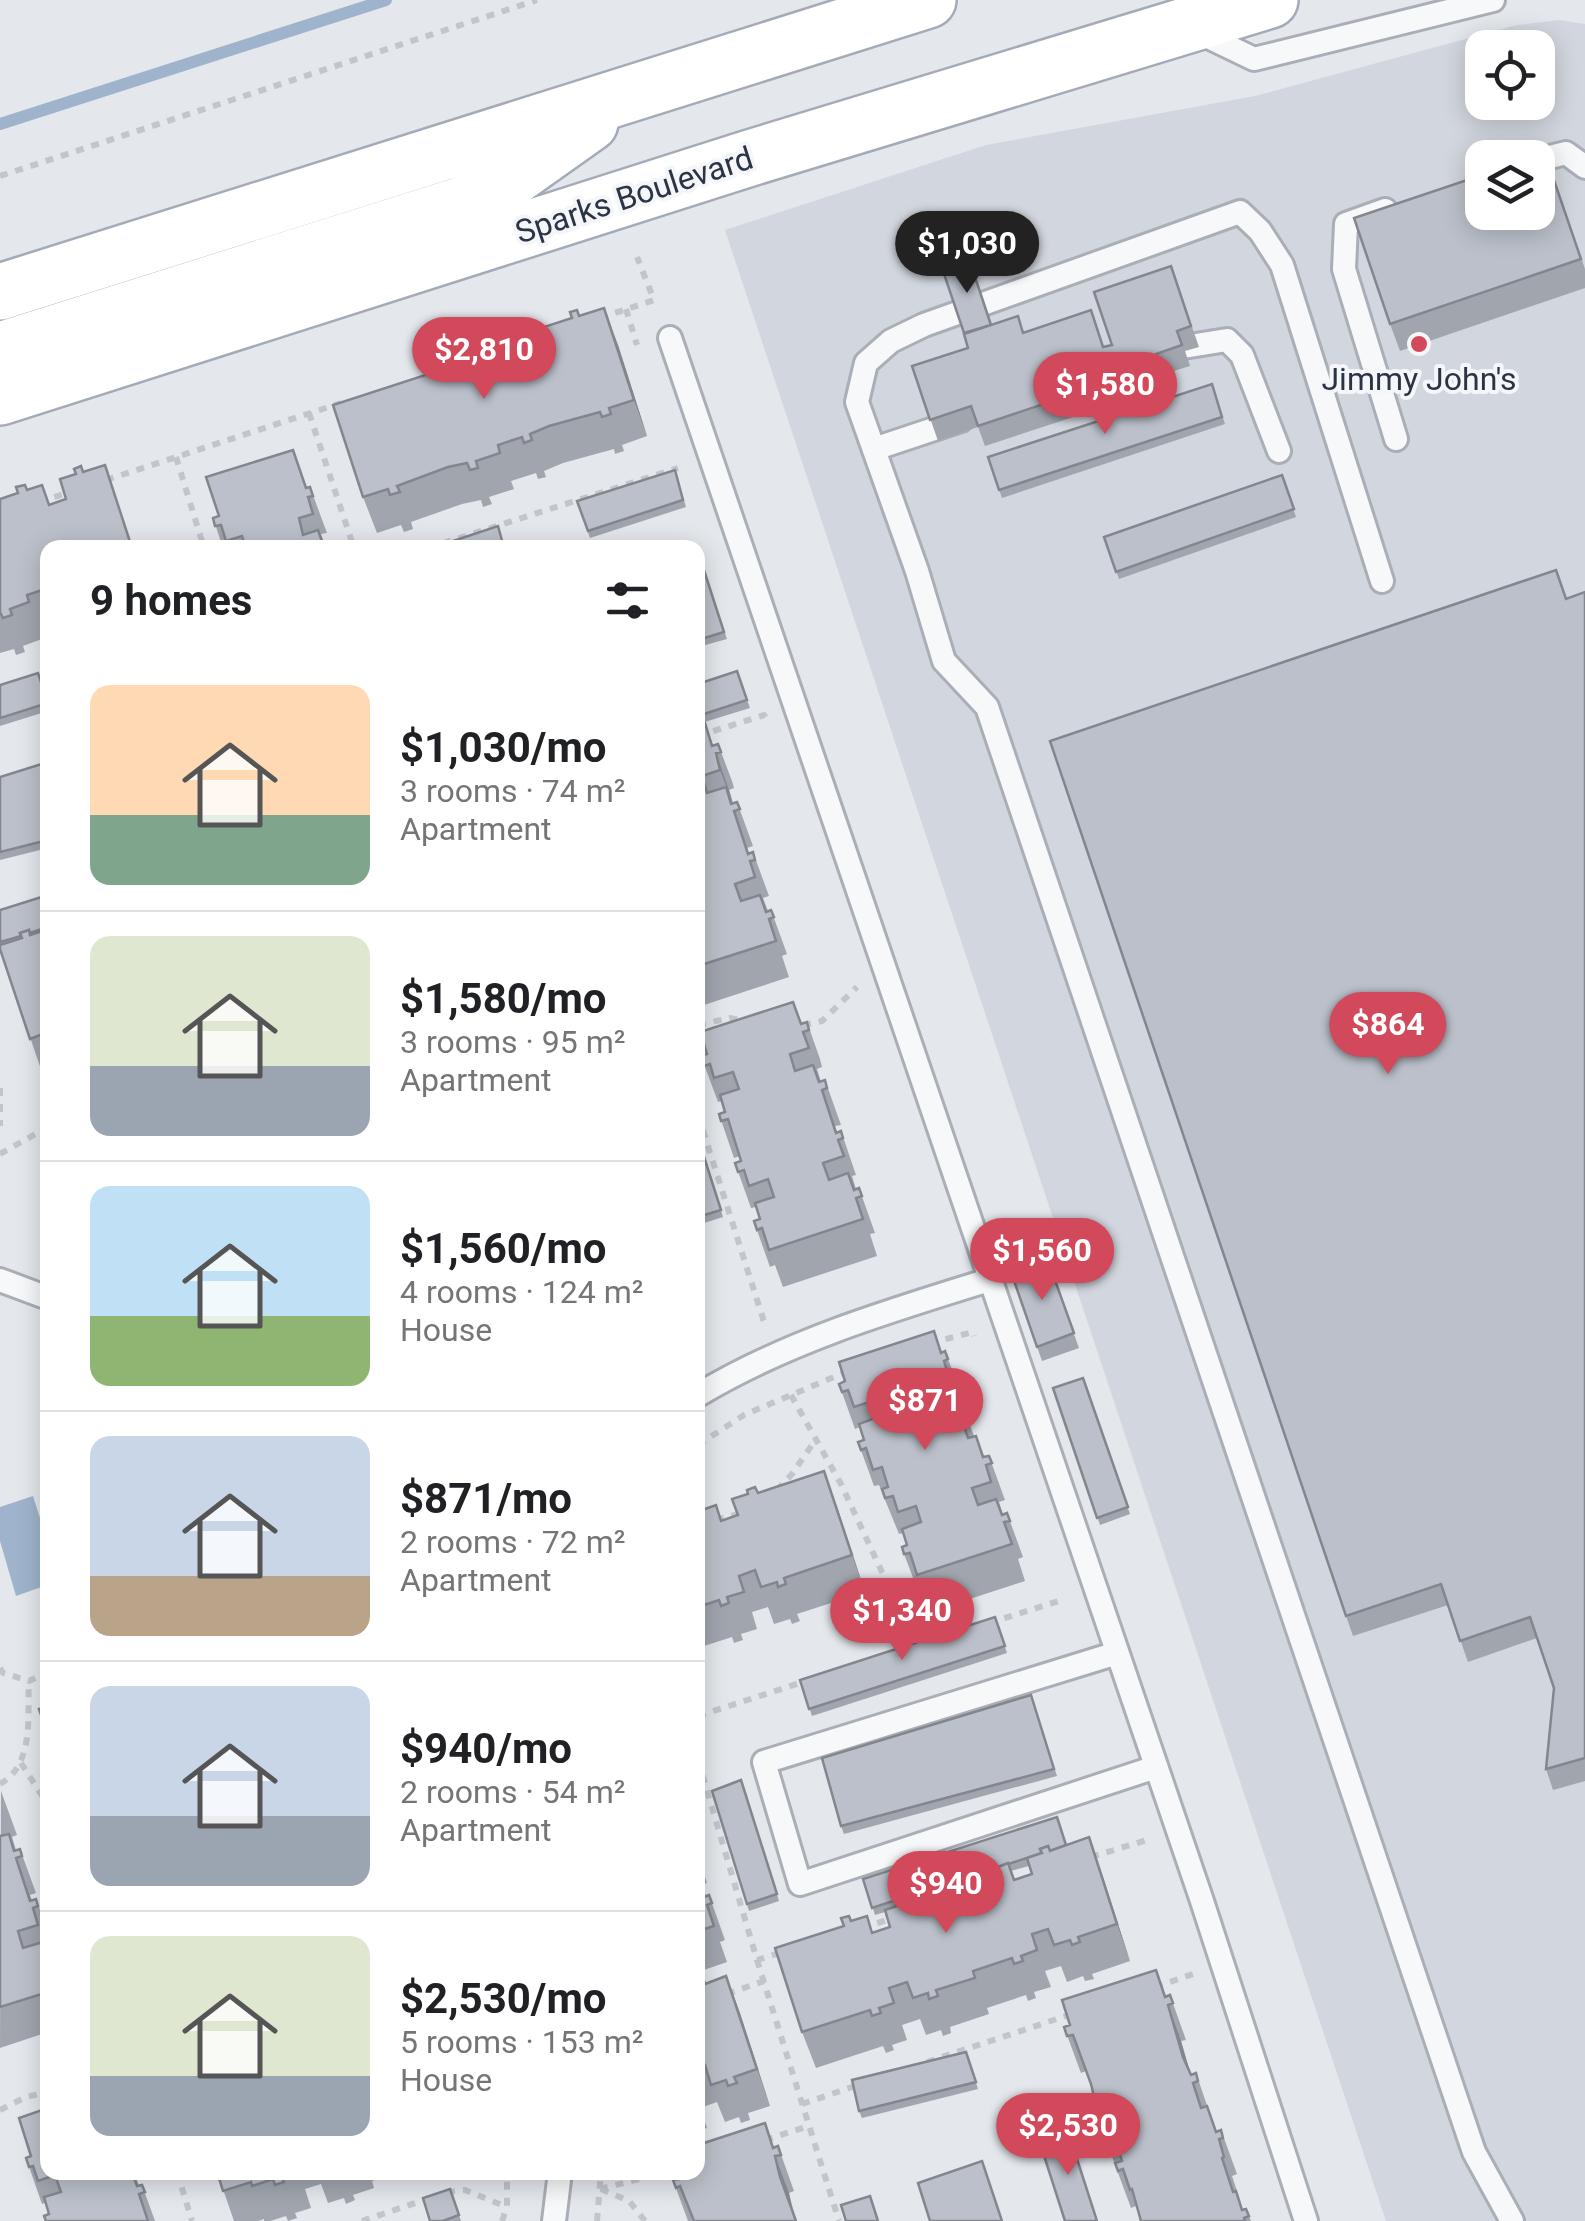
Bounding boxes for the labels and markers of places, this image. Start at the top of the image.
pin: $1,030 [886,211,1048,296]
pin: $2,810 [403,317,565,402]
marker: Jimmy John's [1408,333,1430,355]
pin: $1,580 [1024,352,1186,437]
place label: Jimmy John's [1321,360,1517,398]
pin: $864 [1329,992,1447,1077]
pin: $1,560 [961,1218,1123,1303]
pin: $871 [866,1368,984,1453]
pin: $1,340 [821,1578,983,1663]
pin: $940 [887,1851,1005,1936]
pin: $2,530 [987,2093,1149,2178]

